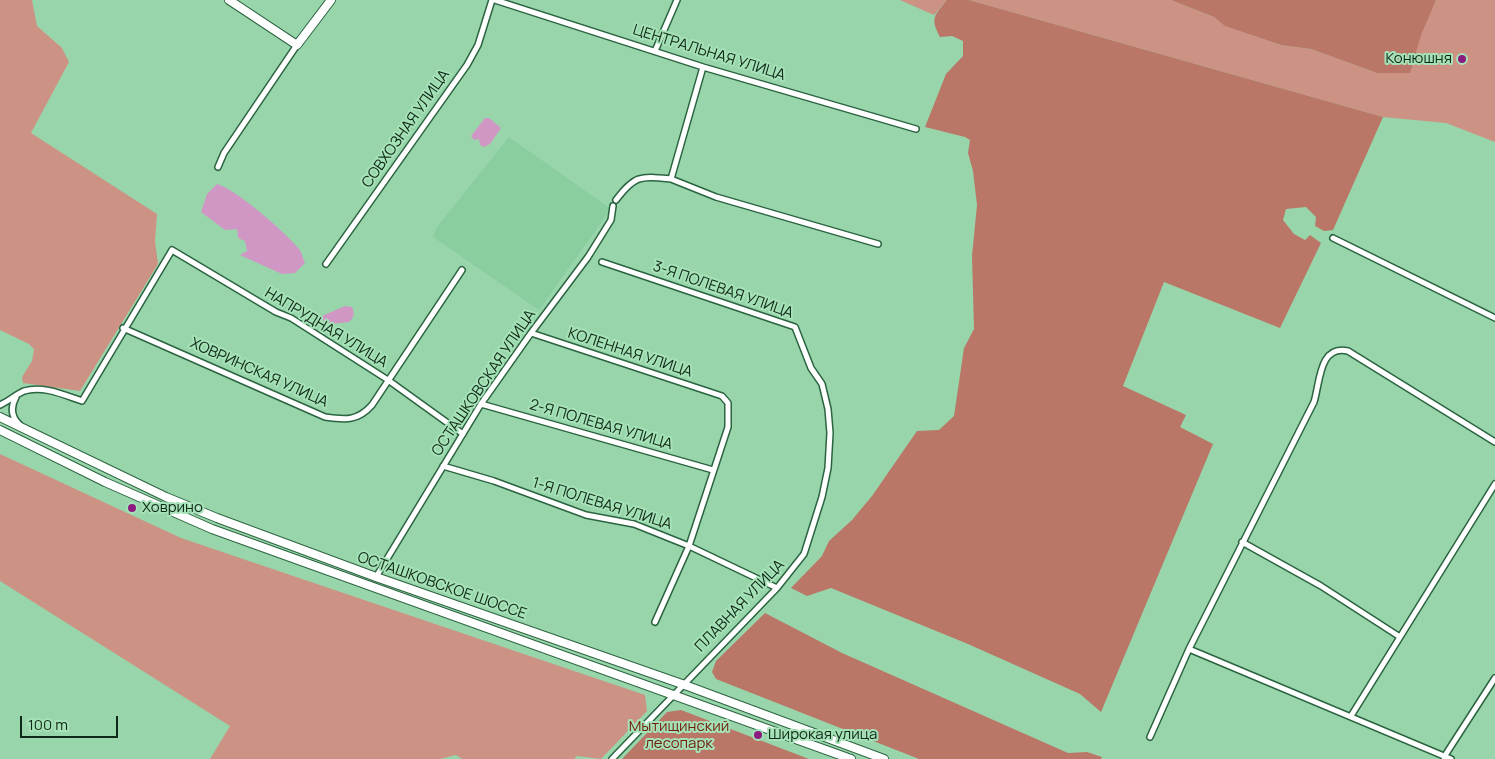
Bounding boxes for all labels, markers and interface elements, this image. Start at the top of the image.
street label: ЦЕНТРАЛЬНАЯ УЛИЦА [631,21,787,85]
place label: Конюшня [1386,50,1452,68]
marker: Конюшня [1456,53,1468,65]
street label: СОВХОЗНАЯ УЛИЦА [358,66,454,192]
street label: 3-Я ПОЛЕВАЯ УЛИЦА [650,257,796,323]
street label: НАПРУДНАЯ УЛИЦА [261,284,391,372]
street label: ОСТАШКОВСКАЯ УЛИЦА [428,306,540,460]
street label: КОЛЕННАЯ УЛИЦА [565,324,695,382]
street label: ХОВРИНСКАЯ УЛИЦА [187,334,331,412]
street label: 2-Я ПОЛЕВАЯ УЛИЦА [528,396,674,454]
street label: 1-Я ПОЛЕВАЯ УЛИЦА [530,474,674,534]
place label: Ховрино [142,499,203,517]
marker: Ховрино [126,502,138,514]
street label: ОСТАШКОВСКОЕ ШОССЕ [355,549,529,623]
street label: ПЛАВНАЯ УЛИЦА [691,556,789,656]
scale bar [22,706,120,738]
text: 100 m [28,714,68,735]
park label: Мытищинский лесопарк [629,718,729,753]
place label: Широкая улица [768,726,877,744]
marker: Широкая улица [752,729,764,741]

